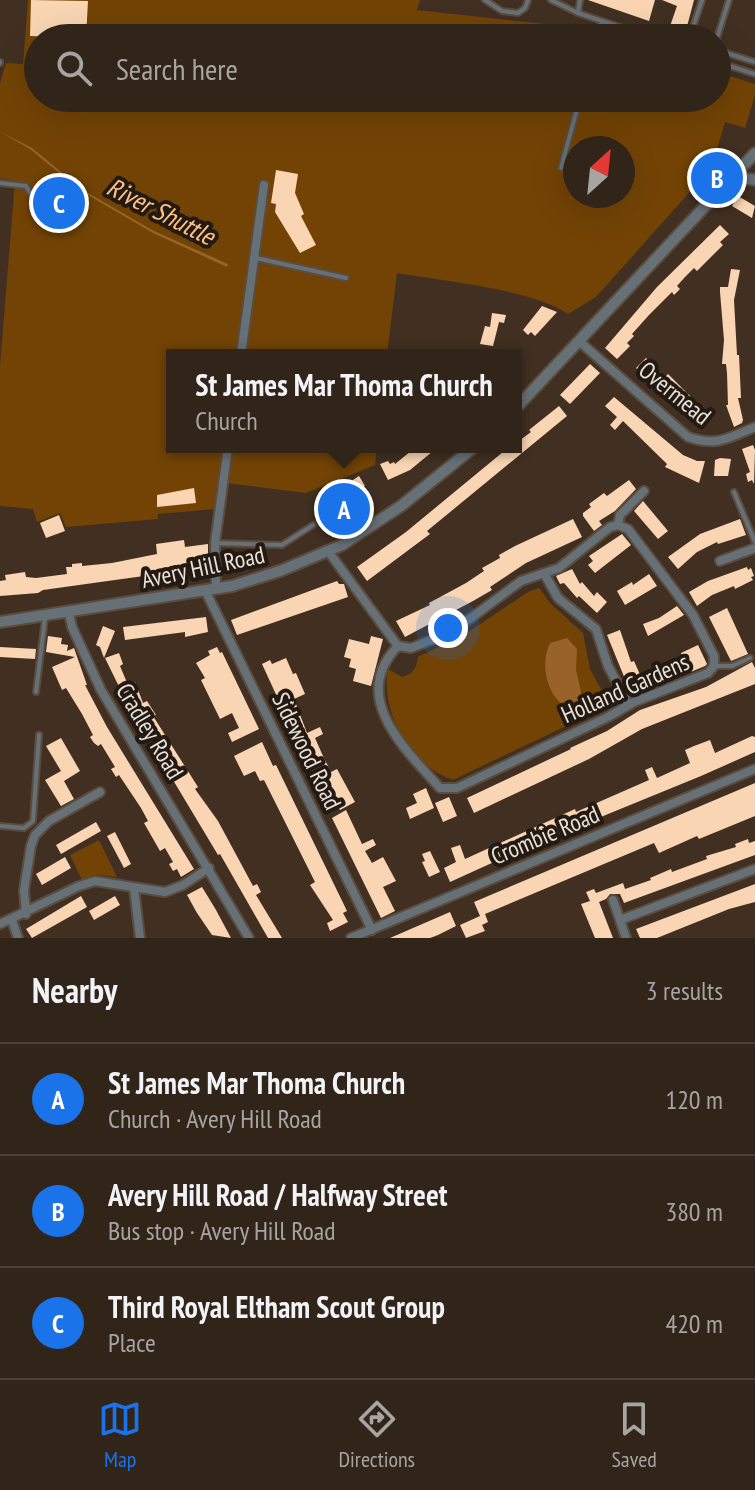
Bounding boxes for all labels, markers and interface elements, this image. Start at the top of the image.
search box [24,24,731,112]
icon: search [52,46,96,90]
text: Search here [116,49,238,88]
north arrow [563,136,635,208]
pin: B [691,148,743,208]
water label: River Shuttle [102,170,222,253]
pin: C [33,173,85,233]
popup [166,349,522,453]
street label: Overmead [633,354,717,432]
text: St James Mar Thoma Church [195,365,493,404]
text: Church [195,404,258,437]
pin: A [318,479,370,539]
street label: Avery Hill Road [139,539,267,595]
your location [428,608,468,648]
street label: Holland Gardens [556,646,694,730]
street label: Cradley Road [109,677,191,785]
street label: Sidewood Road [265,687,349,815]
street label: Crombie Road [486,798,604,872]
text: Nearby [32,968,117,1012]
text: 3 results [646,974,723,1007]
text: St James Mar Thoma Church [108,1063,405,1102]
text: A [51,1083,65,1116]
text: 120 m [665,1083,723,1116]
text: Church · Avery Hill Road [108,1102,322,1135]
text: Avery Hill Road / Halfway Street [108,1175,448,1214]
text: B [52,1195,64,1228]
text: 380 m [665,1195,723,1228]
text: Bus stop · Avery Hill Road [108,1214,336,1247]
text: Third Royal Eltham Scout Group [108,1287,445,1326]
text: C [52,1307,64,1340]
text: 420 m [665,1307,723,1340]
text: Place [108,1326,156,1359]
tab: Map [98,1397,142,1473]
tab: Directions [339,1397,415,1473]
tab: Saved [611,1397,657,1473]

